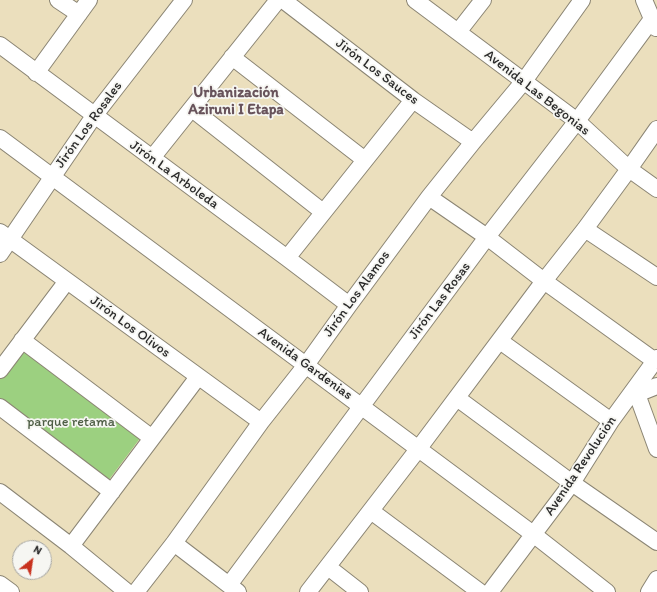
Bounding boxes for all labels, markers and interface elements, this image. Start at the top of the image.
street label: Jirón Los Sauces [332,35,422,109]
street label: Avenida Las Begonias [481,47,593,139]
street label: Jirón Los Rosales [52,78,126,172]
district label: Urbanización Aziruni I Etapa [188,84,284,119]
street label: Jirón La Arboleda [126,137,222,213]
street label: Jirón Los Alamos [320,248,394,340]
street label: Jirón Las Rosas [405,259,475,343]
street label: Jirón Los Olivos [87,292,173,362]
street label: Avenida Gardenias [254,324,356,404]
street label: Avenida Revolución [541,413,621,519]
park label: parque retama [27,414,115,430]
north arrow [12,540,52,580]
text: N [31,543,44,558]

